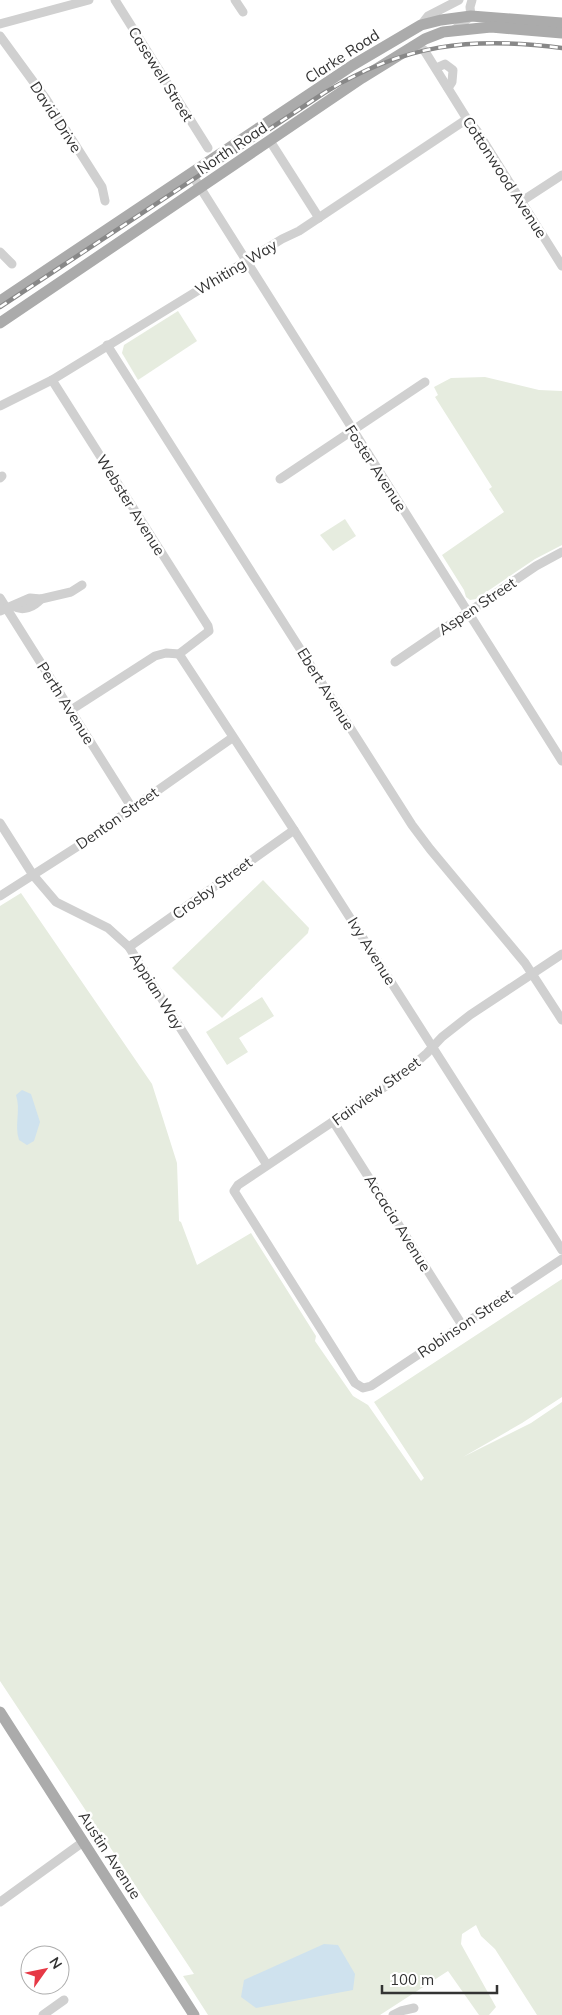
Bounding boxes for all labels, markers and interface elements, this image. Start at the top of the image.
street label: Casewell Street [124,23,198,125]
street label: Clarke Road [301,25,383,87]
street label: David Drive [26,78,86,156]
street label: Cottonwood Avenue [459,113,551,241]
street label: North Road [193,118,271,178]
street label: Whiting Way [192,235,280,299]
street label: Foster Avenue [341,421,411,515]
street label: Webster Avenue [92,451,170,559]
street label: Aspen Street [434,573,520,639]
street label: Ebert Avenue [293,644,359,734]
street label: Perth Avenue [33,658,99,748]
street label: Denton Street [72,783,162,853]
street label: Crosby Street [168,853,256,923]
street label: Ivy Avenue [344,914,400,988]
street label: Appian Way [126,949,188,1033]
street label: Fairview Street [328,1053,424,1129]
street label: Accacia Avenue [361,1171,435,1275]
street label: Robinson Street [414,1284,516,1362]
street label: Austin Avenue [75,1808,145,1902]
north arrow [20,1945,70,1995]
text: N [45,1954,66,1972]
scale bar [382,1962,497,1994]
text: 100 m [390,1970,434,1989]

